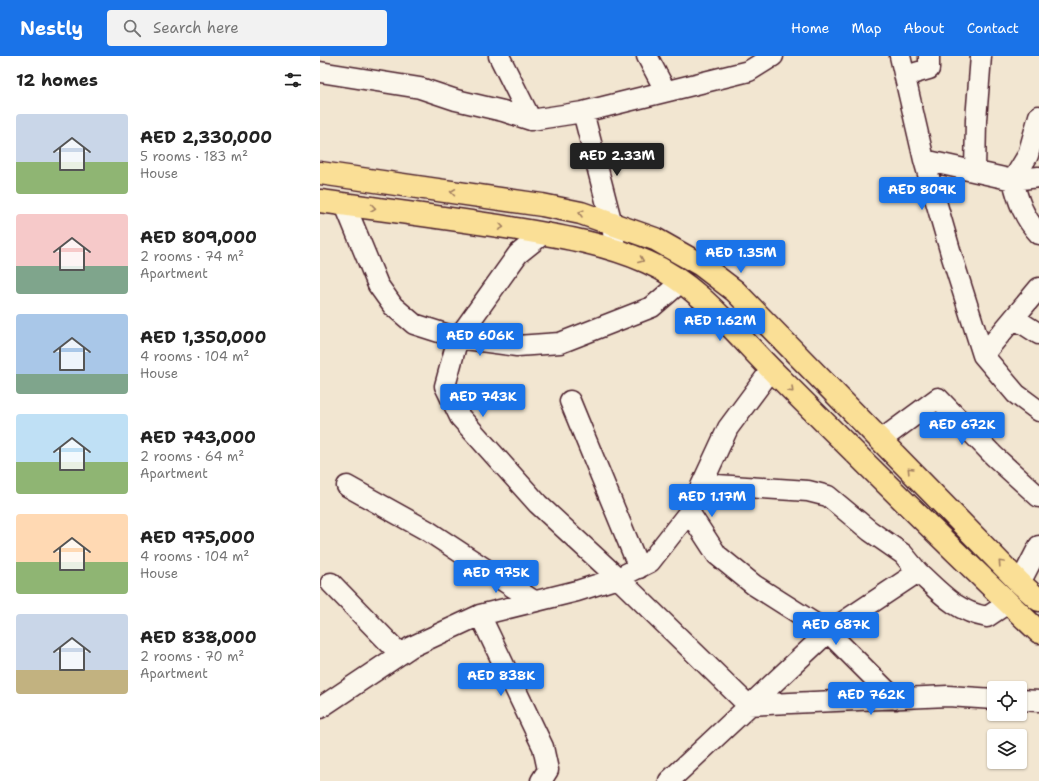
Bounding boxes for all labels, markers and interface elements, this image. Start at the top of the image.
search box [107,10,387,46]
text: Nestly [20,16,83,41]
icon: search [121,17,143,39]
text: Search here [153,18,239,38]
text: Home [791,19,830,37]
text: Map [852,19,882,37]
text: About [904,19,945,37]
text: Contact [967,19,1019,37]
text: 12 homes [16,69,98,91]
icon: filters [282,69,304,91]
text: AED 2,330,000 [140,126,272,148]
icon: home [48,130,96,178]
pin: AED 2.33M [571,143,663,177]
text: AED 2.33M [579,147,655,164]
text: 5 rooms · 183 m² [140,148,248,165]
text: House [140,165,178,182]
pin: AED 809K [881,177,963,211]
text: AED 809K [888,181,956,198]
one-way arrow [450,188,456,197]
one-way arrow [369,203,376,212]
one-way arrow [578,210,585,218]
one-way arrow [498,222,504,231]
text: AED 809,000 [140,226,257,248]
icon: home [48,230,96,278]
pin: AED 1.35M [695,240,787,274]
text: AED 1.35M [705,244,777,261]
text: 2 rooms · 74 m² [140,248,244,265]
one-way arrow [637,255,644,263]
text: Apartment [140,265,208,282]
pin: AED 1.62M [674,308,766,342]
text: AED 1.62M [684,312,756,329]
pin: AED 606K [439,323,521,357]
text: AED 1,350,000 [140,326,266,348]
text: AED 606K [446,327,514,344]
icon: home [48,330,96,378]
text: 4 rooms · 104 m² [140,348,249,365]
text: House [140,365,178,382]
pin: AED 743K [442,384,524,418]
one-way arrow [786,385,794,393]
text: AED 743K [449,388,517,405]
pin: AED 672K [921,412,1003,446]
text: AED 672K [929,416,995,433]
text: AED 743,000 [140,426,256,448]
icon: home [48,430,96,478]
text: 2 rooms · 64 m² [140,448,244,465]
text: Apartment [140,465,208,482]
one-way arrow [907,467,915,475]
pin: AED 1.17M [666,484,758,518]
text: AED 1.17M [678,488,746,505]
text: AED 975,000 [140,526,255,548]
icon: home [48,530,96,578]
text: 4 rooms · 104 m² [140,548,249,565]
pin: AED 975K [455,560,537,594]
one-way arrow [998,560,1006,568]
text: AED 975K [463,564,529,581]
text: House [140,565,178,582]
pin: AED 687K [795,612,877,646]
text: AED 687K [802,616,870,633]
text: AED 838,000 [140,626,257,648]
icon: home [48,630,96,678]
text: 2 rooms · 70 m² [140,648,244,665]
pin: AED 838K [460,663,542,697]
text: Apartment [140,665,208,682]
text: AED 838K [467,667,535,684]
map controls [987,681,1027,769]
button: locate [987,681,1027,721]
pin: AED 762K [830,682,912,716]
text: AED 762K [837,686,905,703]
button: layers [987,729,1027,769]

